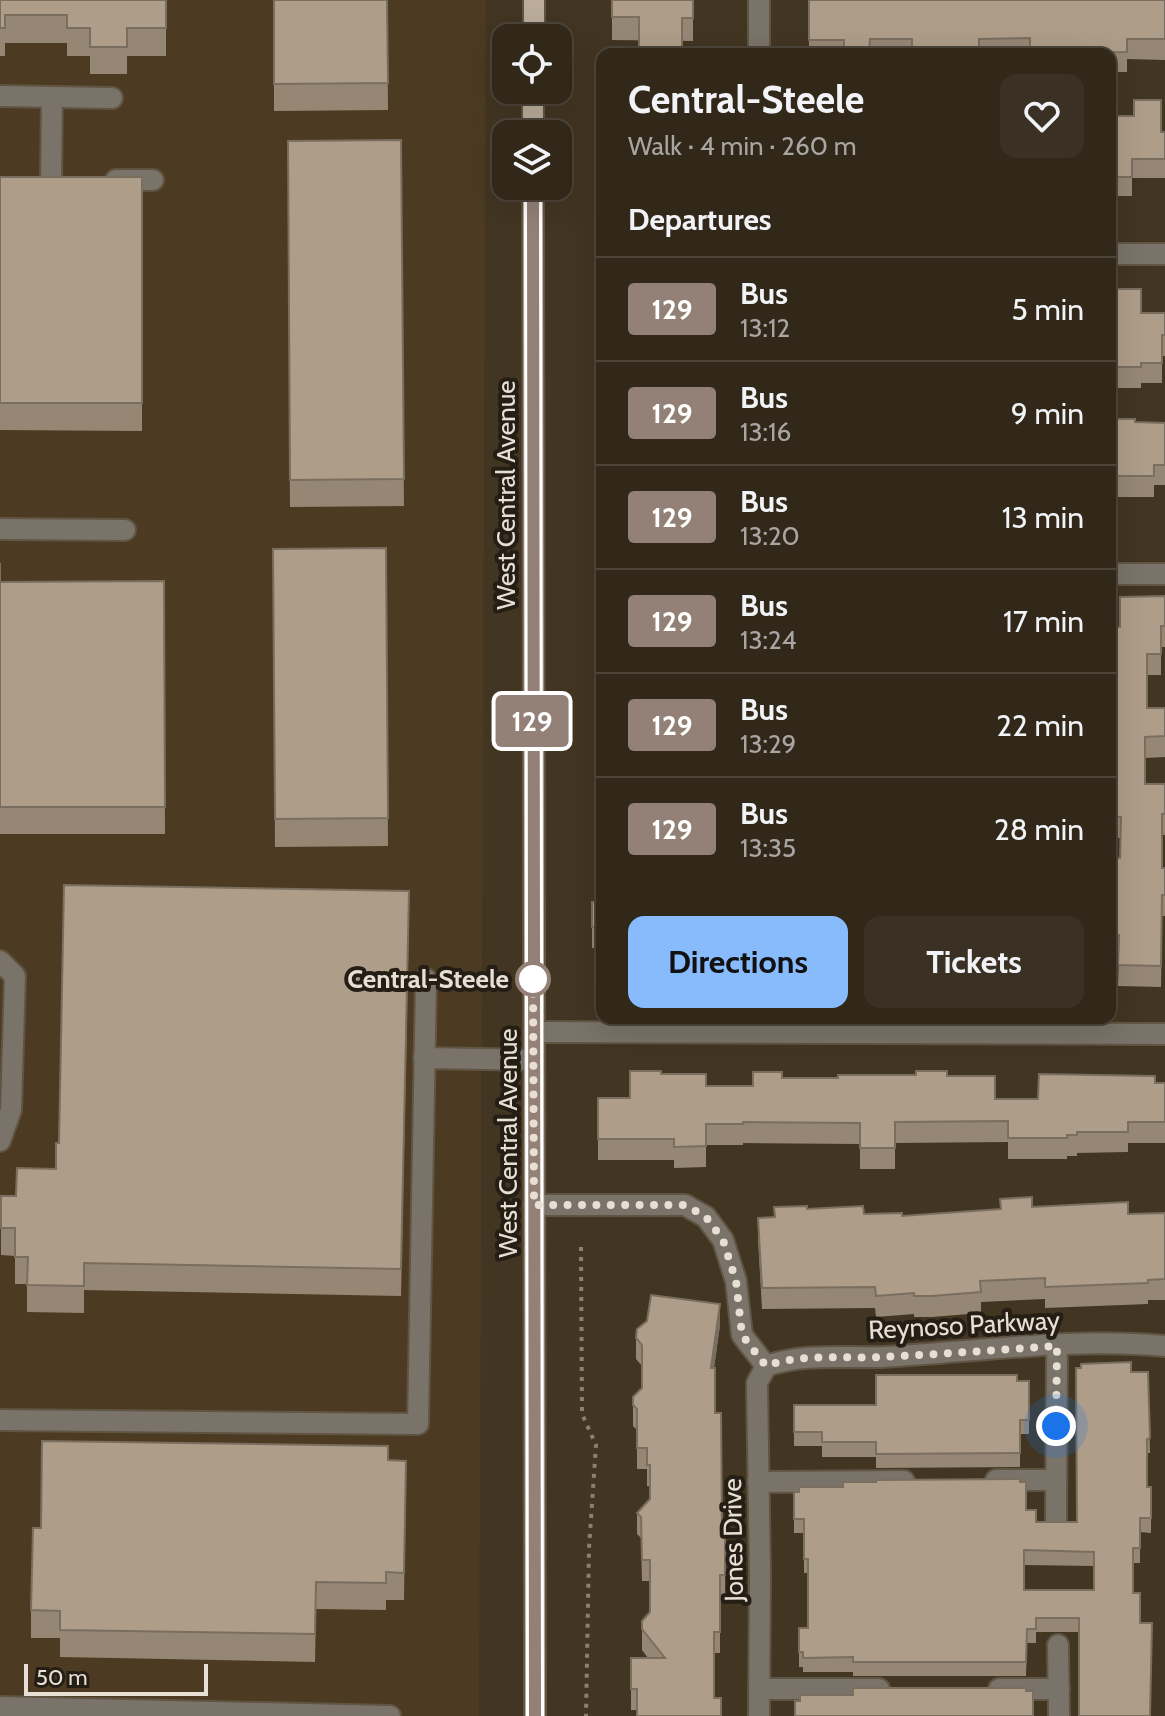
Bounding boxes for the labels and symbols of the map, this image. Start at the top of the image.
street label: West Central Avenue [490,380,522,610]
line badge: 129 [486,695,578,747]
marker: Central-Steele [516,962,550,996]
place label: Central-Steele [347,963,509,995]
street label: West Central Avenue [492,1028,524,1258]
street label: Reynoso Parkway [867,1304,1061,1346]
your location [1036,1406,1076,1446]
street label: Jones Drive [716,1478,750,1603]
scale bar [24,1660,208,1696]

